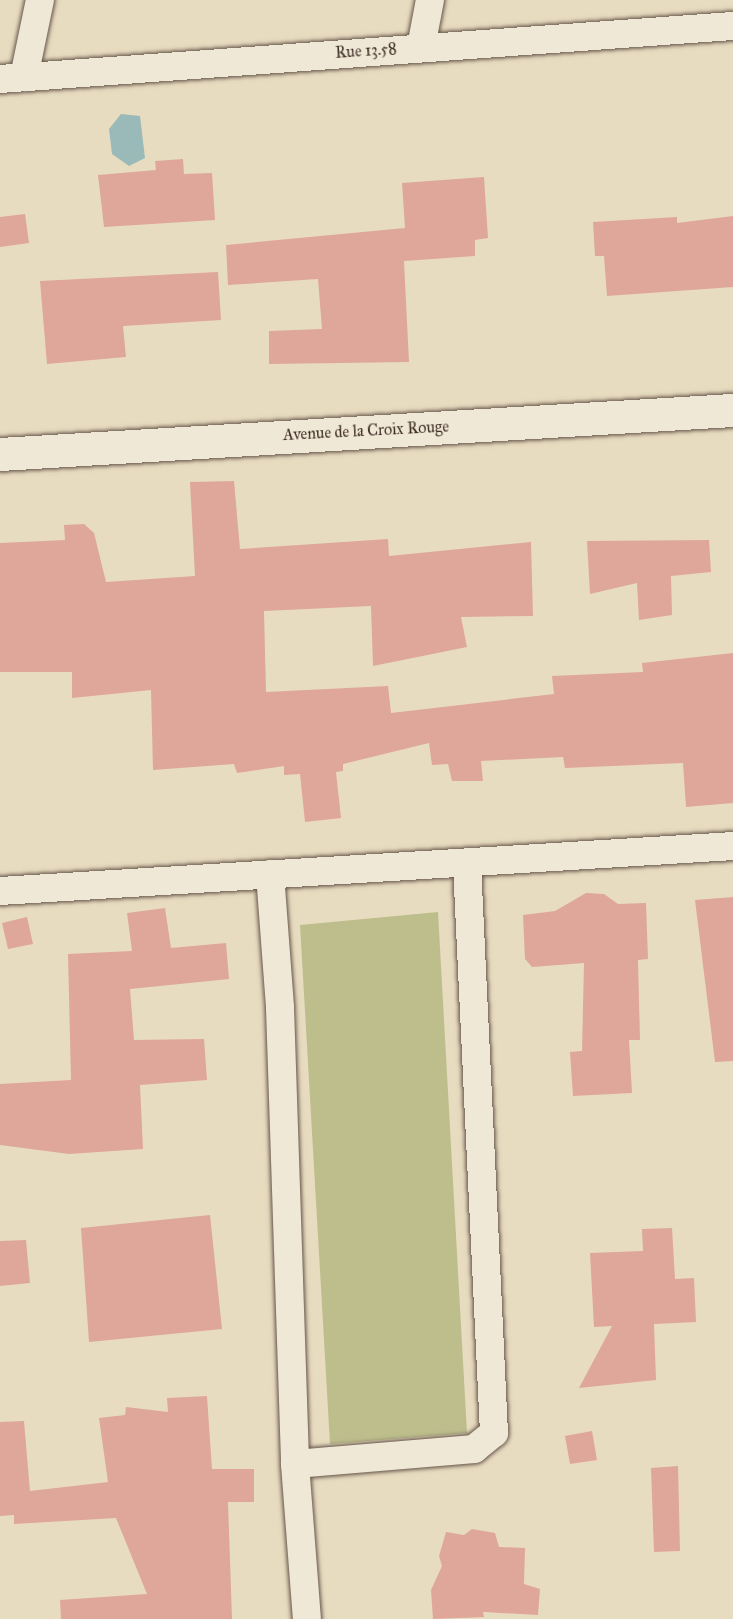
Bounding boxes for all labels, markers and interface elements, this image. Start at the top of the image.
street label: Rue 13.58 [335,39,397,63]
street label: Avenue de la Croix Rouge [283,417,449,445]

